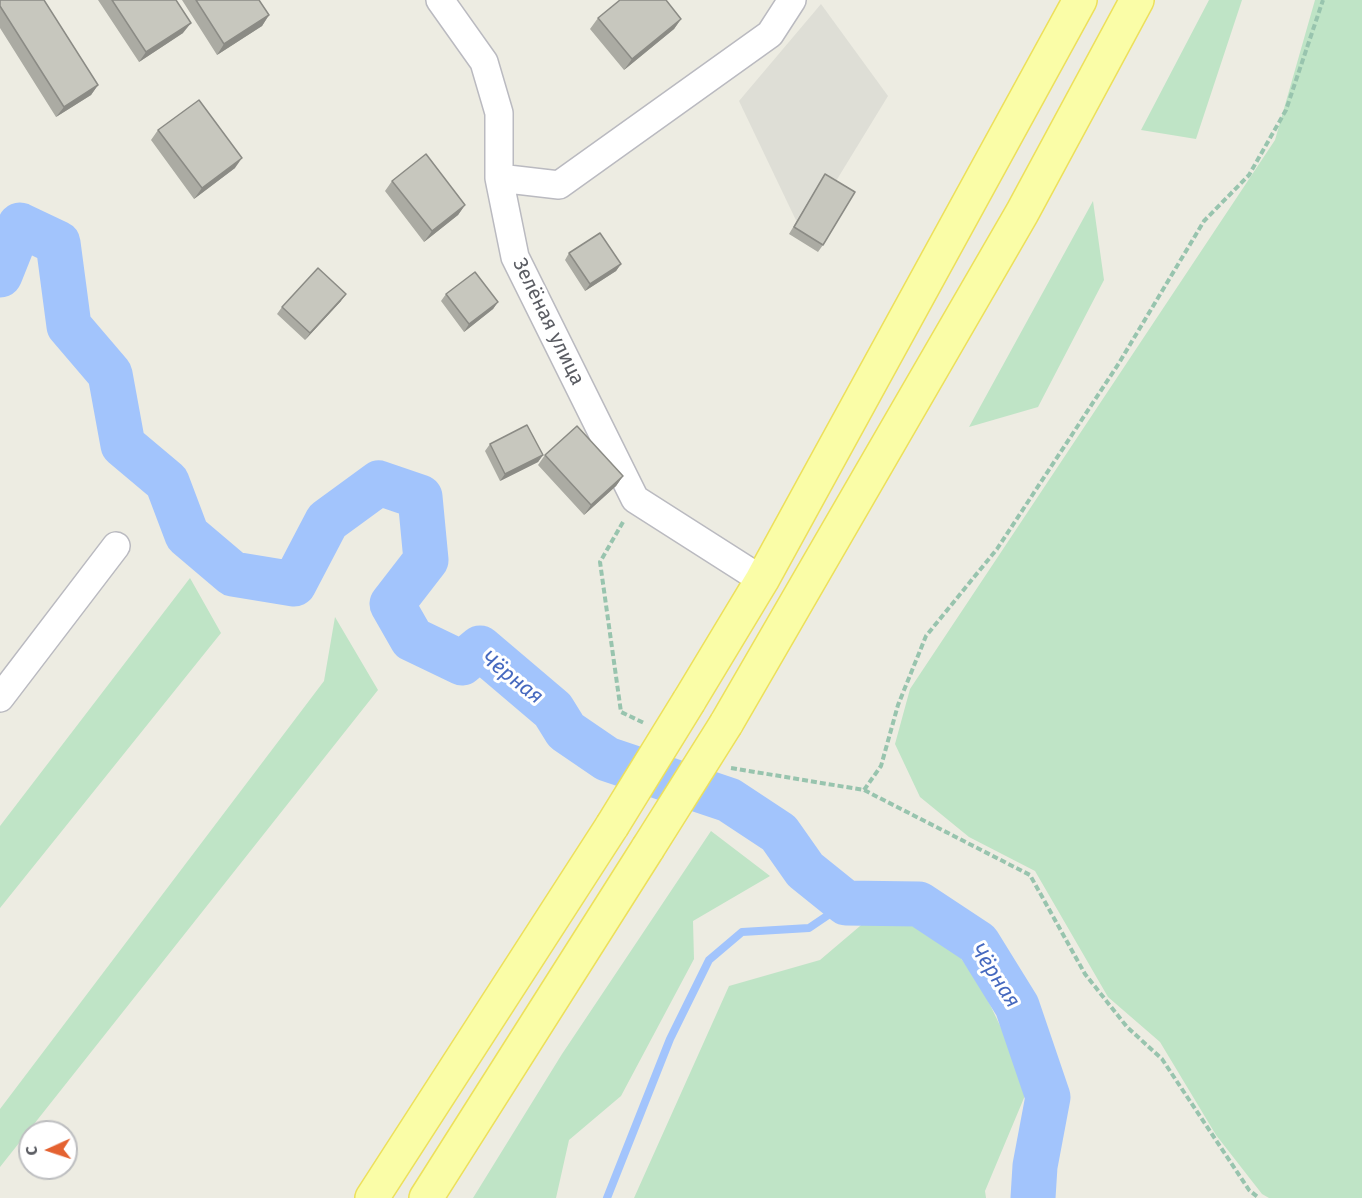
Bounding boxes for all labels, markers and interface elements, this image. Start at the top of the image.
street label: Зелёная улица [507,255,589,389]
water label: Чёрная [476,646,548,710]
water label: Чёрная [965,939,1025,1013]
north arrow [18,1120,78,1180]
text: С [22,1146,41,1156]

